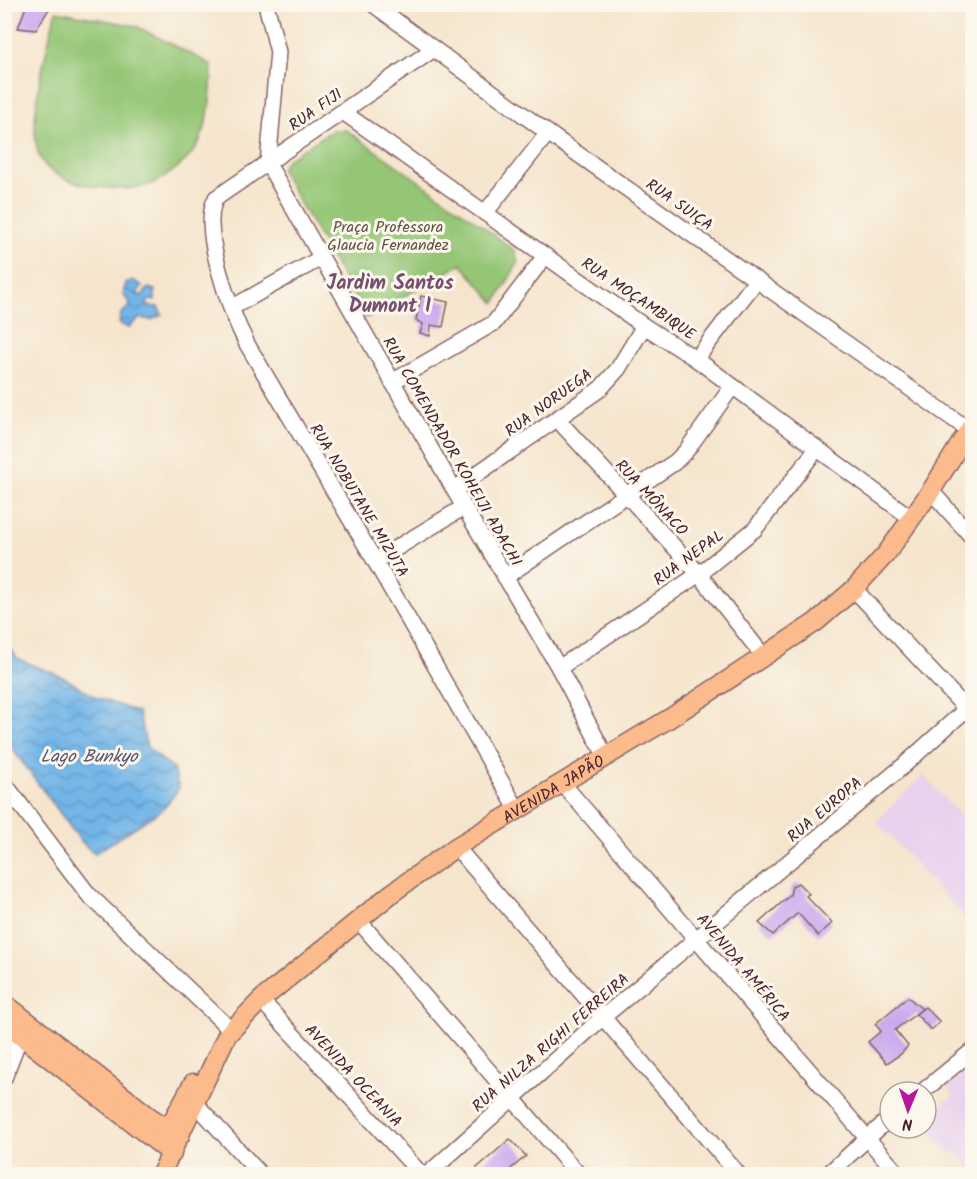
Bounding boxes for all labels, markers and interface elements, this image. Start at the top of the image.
street label: RUA FIJI [284,83,348,138]
street label: RUA SUIÇA [640,173,718,238]
park label: Praça Professora Glaucia Fernandez [327,215,449,258]
street label: RUA MOÇAMBIQUE [576,251,701,347]
district label: Jardim Santos Dumont I [326,268,454,323]
street label: RUA COMENDADOR KOHEIJI ADACHI [376,332,528,571]
street label: RUA NORUEGA [500,363,598,444]
street label: RUA NOBUTANE MIZUTA [303,419,415,583]
street label: RUA MÔNACO [609,454,693,542]
street label: RUA NEPAL [648,524,730,593]
water label: Lago Bunkyo [41,743,139,772]
street label: AVENIDA JAPÃO [498,749,610,830]
street label: RUA EUROPA [782,771,868,849]
street label: AVENIDA AMÉRICA [690,908,796,1028]
street label: RUA NILZA RIGHI FERREIRA [467,967,635,1119]
street label: AVENIDA OCEANIA [298,1019,408,1134]
north arrow [878,1080,938,1140]
text: N [902,1111,913,1136]

